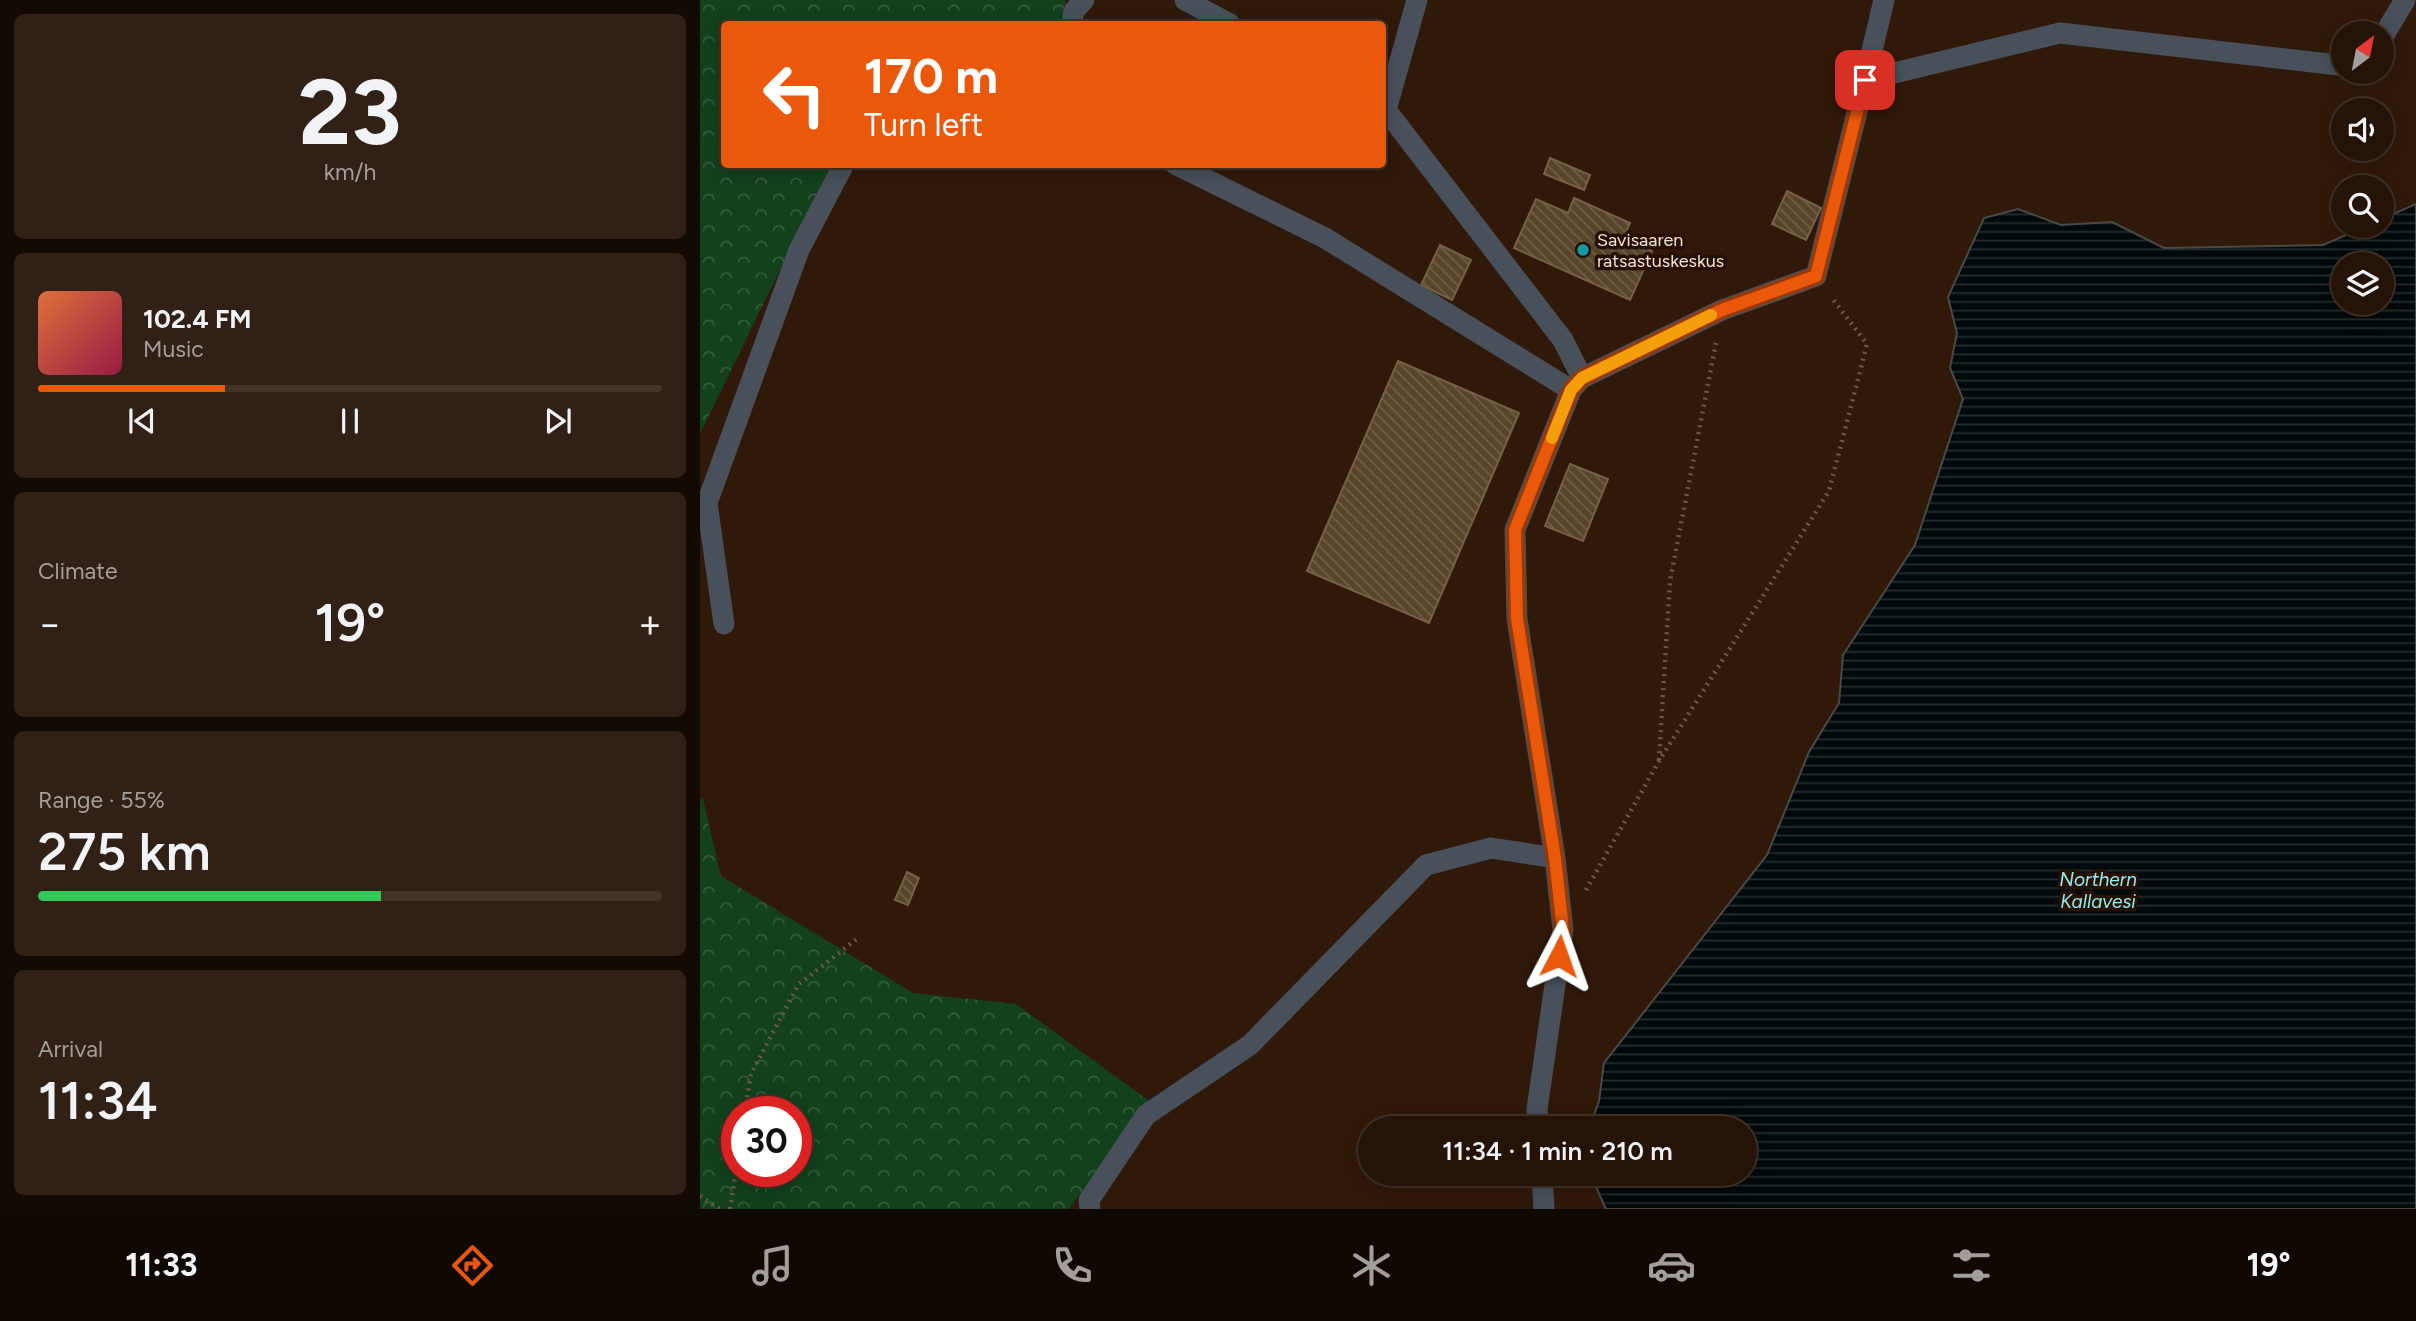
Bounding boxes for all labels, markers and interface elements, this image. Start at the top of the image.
north arrow [2331,21,2394,84]
map controls [2331,21,2394,315]
text: 170 m [864,46,998,105]
icon: left [749,49,840,140]
pin [1835,50,1895,110]
text: 23 [298,58,402,167]
icon: arrive [1846,61,1884,99]
button: sound [2331,98,2394,161]
text: Turn left [864,106,983,144]
text: km/h [324,158,376,186]
button: search [2331,175,2394,238]
place label: Savisaaren ratsastuskeskus [1597,229,1724,272]
marker: Savisaaren ratsastuskeskus [1575,242,1591,258]
button: layers [2331,252,2394,315]
text: 102.4 FM [143,303,252,335]
text: Music [143,335,204,363]
icon: previous [123,402,161,440]
icon: pause [331,402,369,440]
icon: next [539,402,577,440]
text: Climate [38,557,117,585]
text: 19° [314,592,386,654]
text: − [38,601,62,647]
text: + [638,601,662,647]
text: Range · 55% [38,786,165,814]
text: 275 km [38,821,211,883]
water label: Northern Kallavesi [2059,868,2137,913]
position arrow [1522,919,1596,993]
text: Arrival [38,1035,103,1063]
text: 11:34 [38,1070,158,1132]
speed limit sign: 30 [721,1096,812,1187]
text: 11:34 · 1 min · 210 m [1442,1135,1673,1167]
icon: directions [448,1241,497,1290]
icon: music [748,1241,797,1290]
icon: phone [1048,1241,1097,1290]
icon: climate [1347,1241,1396,1290]
icon: car [1647,1241,1696,1290]
icon: filters [1947,1241,1996,1290]
text: 11:33 [125,1246,198,1284]
text: 19° [2246,1246,2291,1284]

